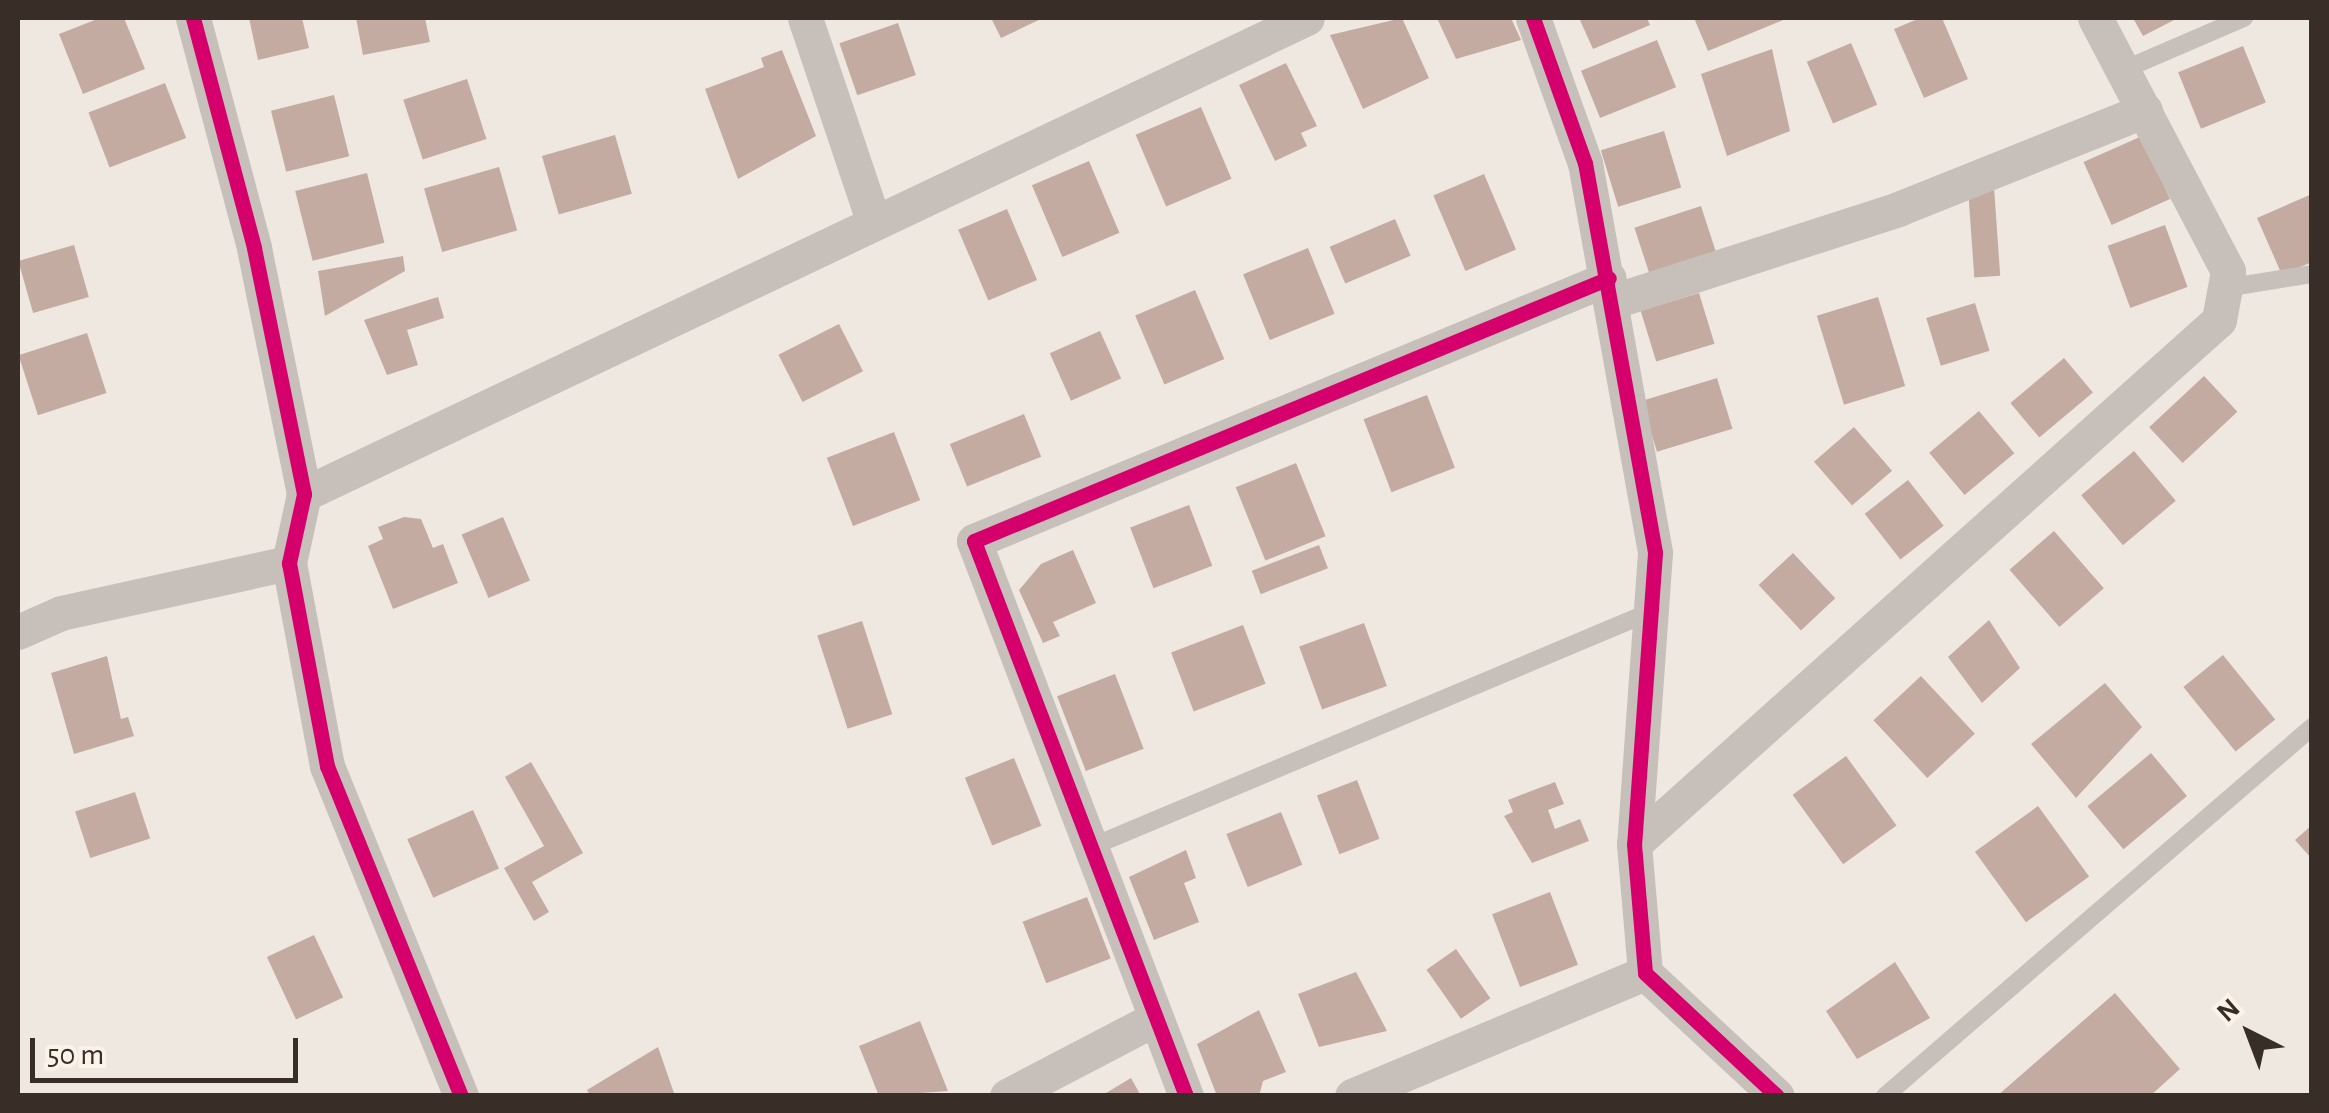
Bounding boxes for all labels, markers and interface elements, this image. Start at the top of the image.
north arrow [2199,983,2299,1083]
text: N [2212,994,2246,1028]
scale bar [35,1018,302,1080]
text: 50 m [47,1040,104,1070]

